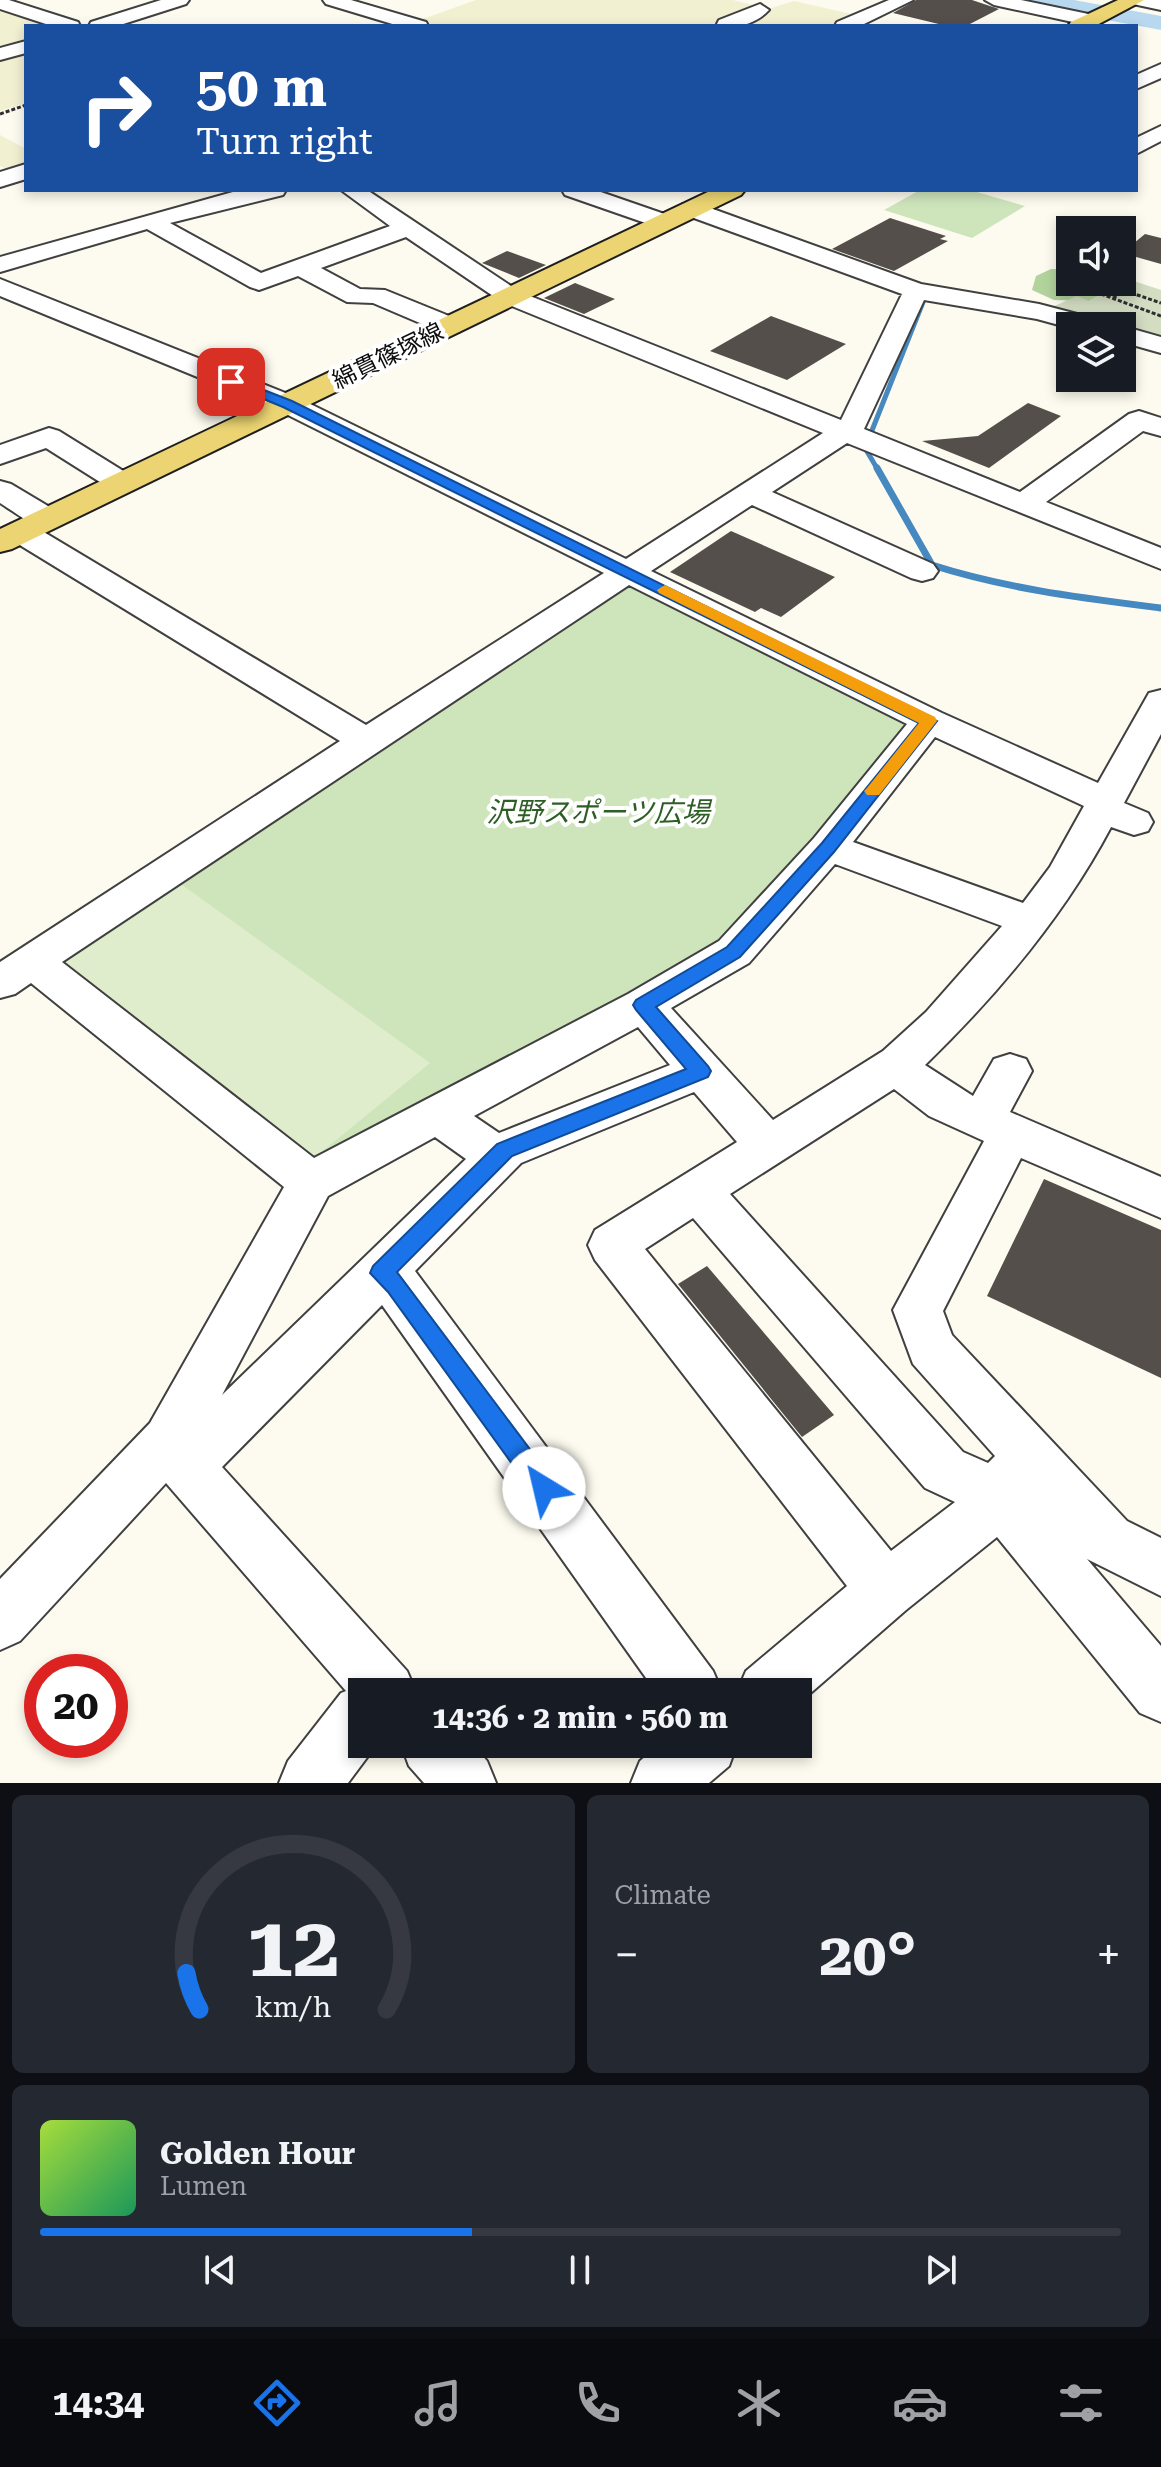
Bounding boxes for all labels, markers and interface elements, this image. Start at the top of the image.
text: 50 m [196,54,327,120]
icon: right [64,56,168,160]
text: Turn right [196,121,373,163]
map controls [1056,216,1136,392]
button: sound [1056,216,1136,296]
button: layers [1056,312,1136,392]
street label: 綿貫篠塚線 [328,317,448,395]
pin [197,348,265,416]
icon: arrive [209,360,253,404]
park label: 沢野スポーツ広場 [486,796,713,829]
position arrow [502,1446,586,1530]
speed limit sign: 20 [24,1654,128,1758]
text: 14:36 · 2 min · 560 m [432,1700,728,1735]
text: Climate [615,1880,711,1910]
text: 12 [247,1899,340,1996]
text: 20° [819,1919,916,1990]
text: − [615,1929,639,1981]
text: + [1096,1929,1121,1981]
text: km/h [255,1990,332,2024]
text: Golden Hour [160,2136,355,2171]
text: Lumen [160,2171,247,2201]
icon: previous [198,2248,242,2292]
icon: pause [558,2248,602,2292]
icon: next [919,2248,963,2292]
icon: directions [249,2375,305,2431]
icon: music [410,2375,466,2431]
icon: phone [570,2375,626,2431]
icon: climate [731,2375,787,2431]
icon: car [892,2375,948,2431]
icon: filters [1053,2375,1109,2431]
text: 14:34 [52,2382,144,2424]

